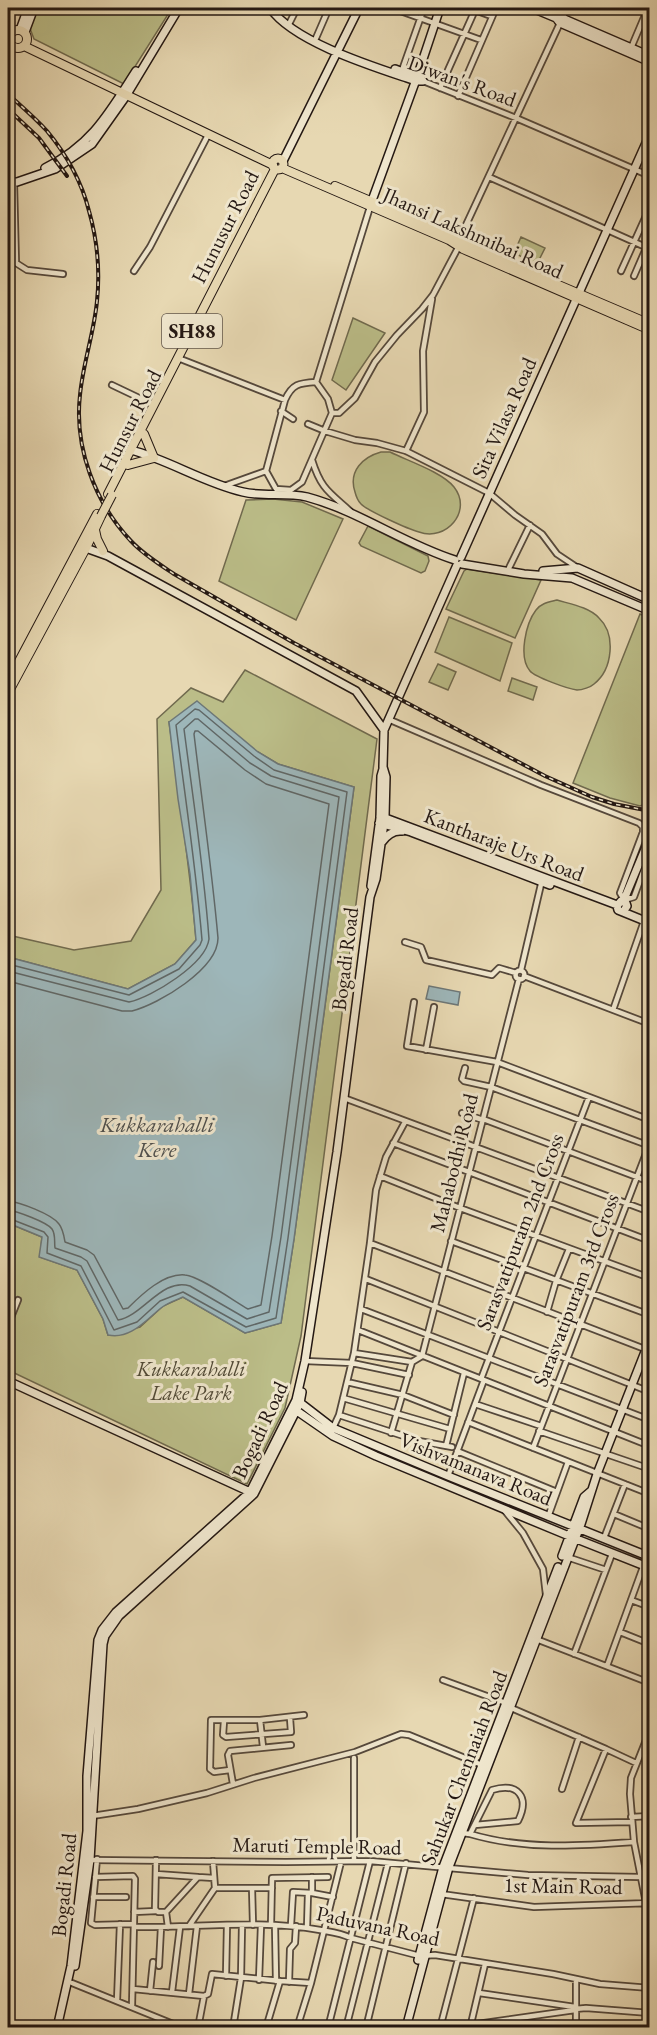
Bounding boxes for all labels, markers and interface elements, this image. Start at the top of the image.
street label: Diwan's Road [404,48,521,113]
street label: Hunusur Road [185,165,265,288]
street label: Jhansi Lakshmibai Road [377,180,568,285]
road number: SH88 [162,314,222,348]
street label: Sita Vilasa Road [465,353,542,483]
street label: Hunsur Road [92,364,167,477]
street label: Kantharaje Urs Road [420,802,588,888]
street label: Bogadi Road [325,905,364,1012]
street label: Mahabodhi Road [423,1090,484,1235]
water label: Kukkarahalli Kere [99,1110,216,1164]
street label: Sarasvatipuram 2nd Cross [469,1129,570,1334]
street label: Sarasvatipuram 3rd Cross [526,1189,625,1390]
park label: Kukkarahalli Lake Park [136,1355,246,1406]
street label: Bogadi Road [225,1377,294,1483]
street label: Vishvamanava Road [396,1426,557,1512]
street label: Sahukar Chennaiah Road [414,1666,513,1869]
street label: Bogadi Road [45,1831,82,1938]
street label: Maruti Temple Road [232,1831,402,1860]
street label: 1st Main Road [503,1871,623,1900]
street label: Paduvana Road [314,1899,443,1952]

